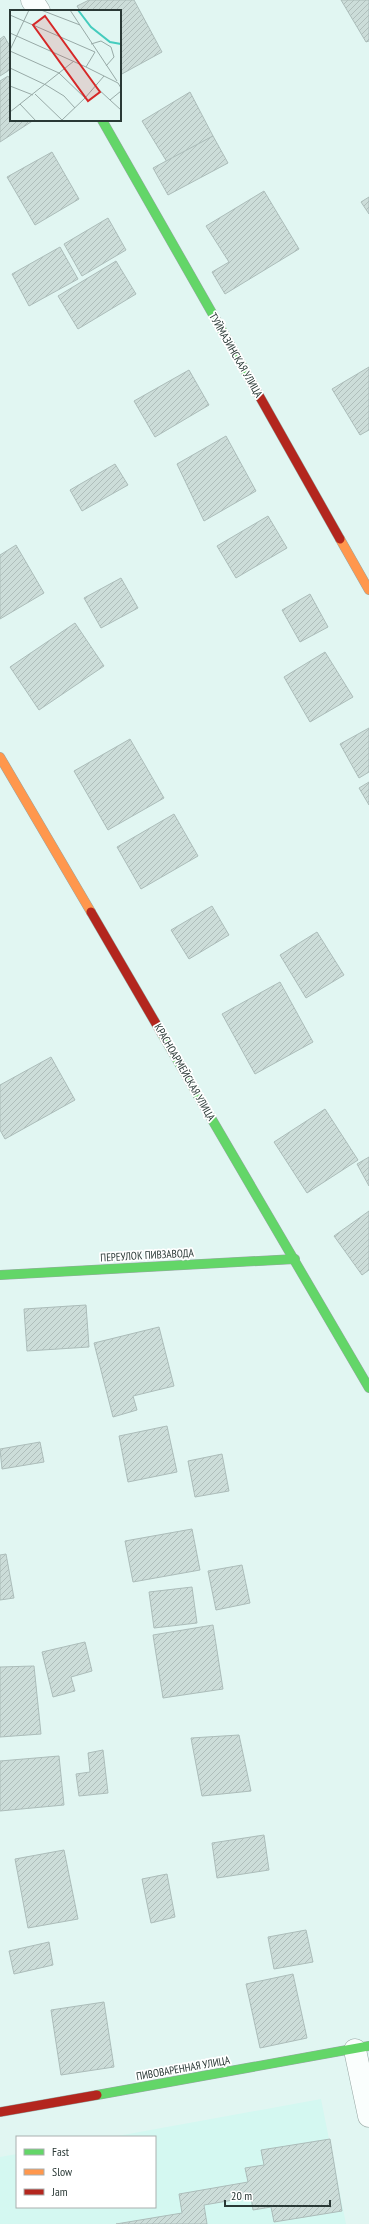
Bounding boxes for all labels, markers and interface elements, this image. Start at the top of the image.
inset map [10,10,121,121]
street label: ТУЙМАЗИНСКАЯ УЛИЦА [206,310,266,400]
street label: КРАСНОАРМЕЙСКАЯ УЛИЦА [151,1021,219,1124]
street label: ПЕРЕУЛОК ПИВЗАВОДА [100,1246,195,1264]
street label: ПИВОВАРЕННАЯ УЛИЦА [135,2053,232,2083]
legend [16,2136,156,2208]
text: Fast [52,2144,70,2159]
text: Slow [52,2164,73,2179]
scale bar [225,2182,330,2208]
text: Jam [51,2184,68,2199]
text: 20 m [231,2188,252,2203]

